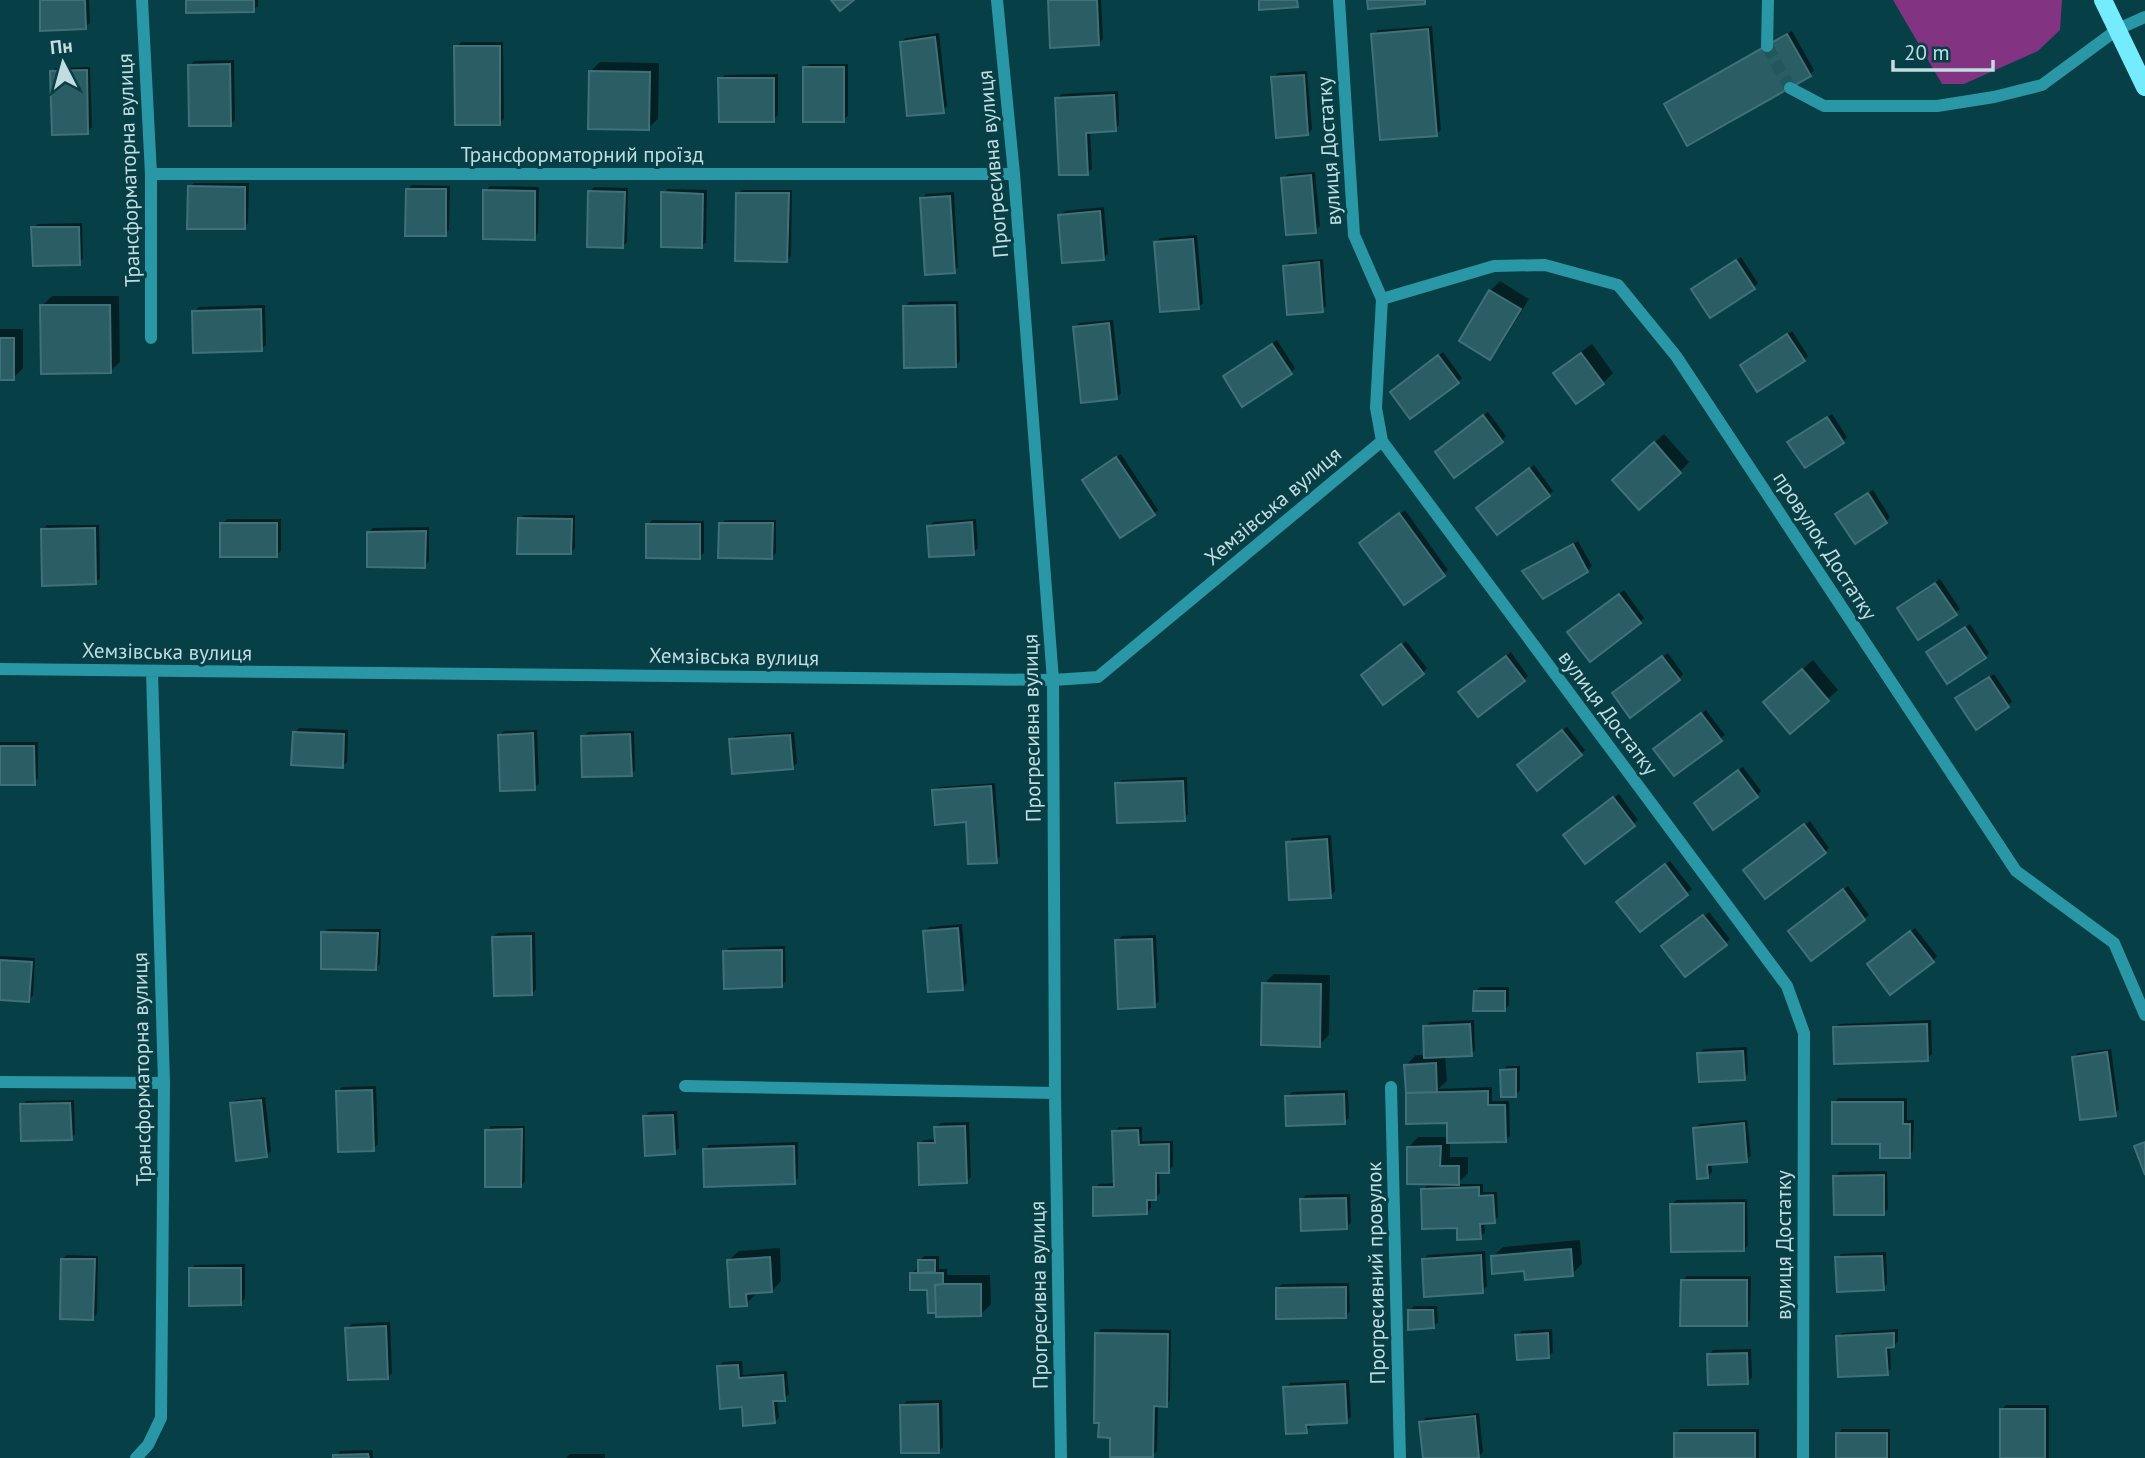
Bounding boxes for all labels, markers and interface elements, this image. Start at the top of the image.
north arrow [28,28,98,98]
scale bar [1893,28,1993,72]
text: Пн [49,33,74,59]
text: 20 m [1904,39,1950,66]
street label: Трансформаторна вулиця [111,53,146,287]
street label: Прогресивна вулиця [971,69,1014,259]
street label: вулиця Достатку [1310,75,1347,227]
street label: Трансформаторний проїзд [460,141,704,168]
street label: Хемзівська вулиця [1199,441,1347,571]
street label: провулок Достатку [1767,466,1884,625]
street label: Прогресивна вулиця [1016,634,1047,822]
street label: Хемзівська вулиця [82,637,252,666]
street label: Хемзівська вулиця [649,642,819,671]
street label: вулиця Достатку [1553,645,1664,781]
street label: Трансформаторна вулиця [126,952,157,1186]
street label: Прогресивний провулок [1360,1161,1391,1385]
street label: вулиця Достатку [1770,1170,1797,1320]
street label: Прогресивна вулиця [1023,1201,1054,1389]

